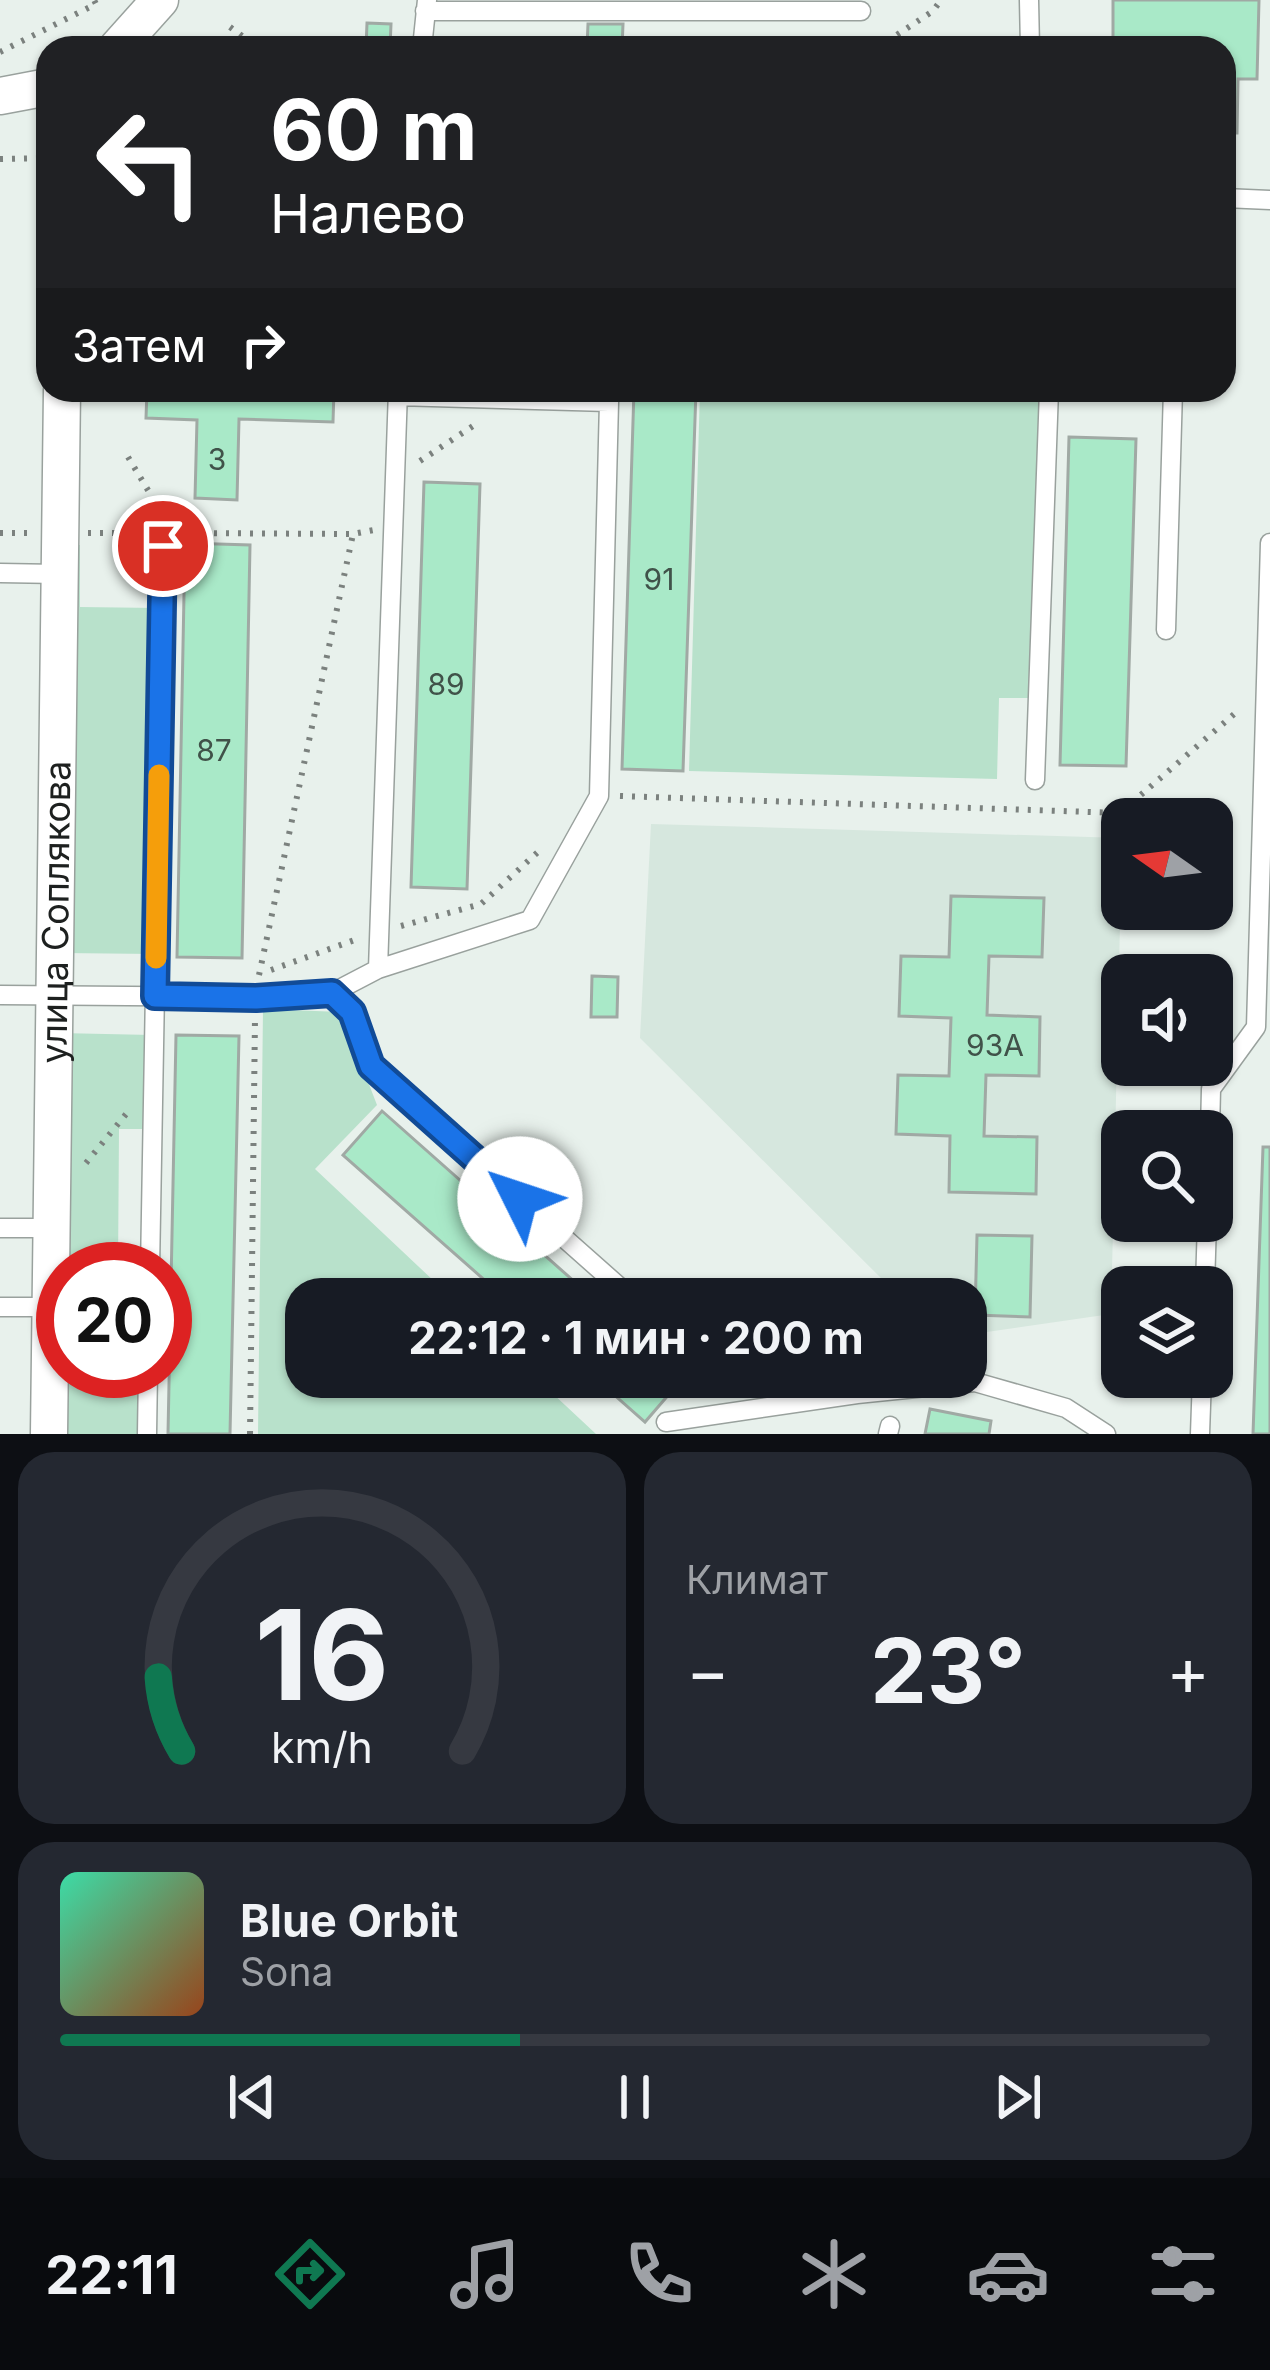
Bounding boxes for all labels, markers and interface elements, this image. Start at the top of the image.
text: 60 m [270,79,478,180]
icon: left [72,84,228,240]
text: Налево [270,181,466,246]
icon: right [230,312,296,378]
text: Затем [72,318,206,373]
house number: 3 [208,441,226,477]
pin [112,495,214,597]
icon: arrive [130,513,196,579]
house number: 91 [644,561,674,597]
house number: 89 [427,666,465,702]
house number: 87 [196,732,232,768]
street label: улица Соплякова [32,760,79,1064]
north arrow [1101,798,1233,930]
map controls [1101,798,1233,1398]
button: sound [1101,954,1233,1086]
house number: 93А [966,1027,1024,1063]
button: search [1101,1110,1233,1242]
position arrow [457,1136,583,1262]
speed limit sign: 20 [36,1242,192,1398]
button: layers [1101,1266,1233,1398]
text: 22:12 · 1 мин · 200 m [408,1310,864,1365]
text: Климат [686,1556,828,1603]
text: 16 [255,1579,389,1730]
text: 23° [870,1616,1026,1725]
text: − [686,1631,730,1711]
text: + [1166,1631,1210,1711]
text: km/h [271,1721,373,1773]
text: Blue Orbit [240,1893,458,1948]
text: Sona [240,1948,333,1995]
icon: previous [219,2064,285,2130]
icon: pause [602,2064,668,2130]
icon: next [985,2064,1051,2130]
icon: directions [268,2232,352,2316]
icon: music [443,2232,527,2316]
icon: phone [617,2232,701,2316]
icon: climate [792,2232,876,2316]
icon: car [966,2232,1050,2316]
icon: filters [1141,2232,1225,2316]
text: 22:11 [45,2242,178,2307]

